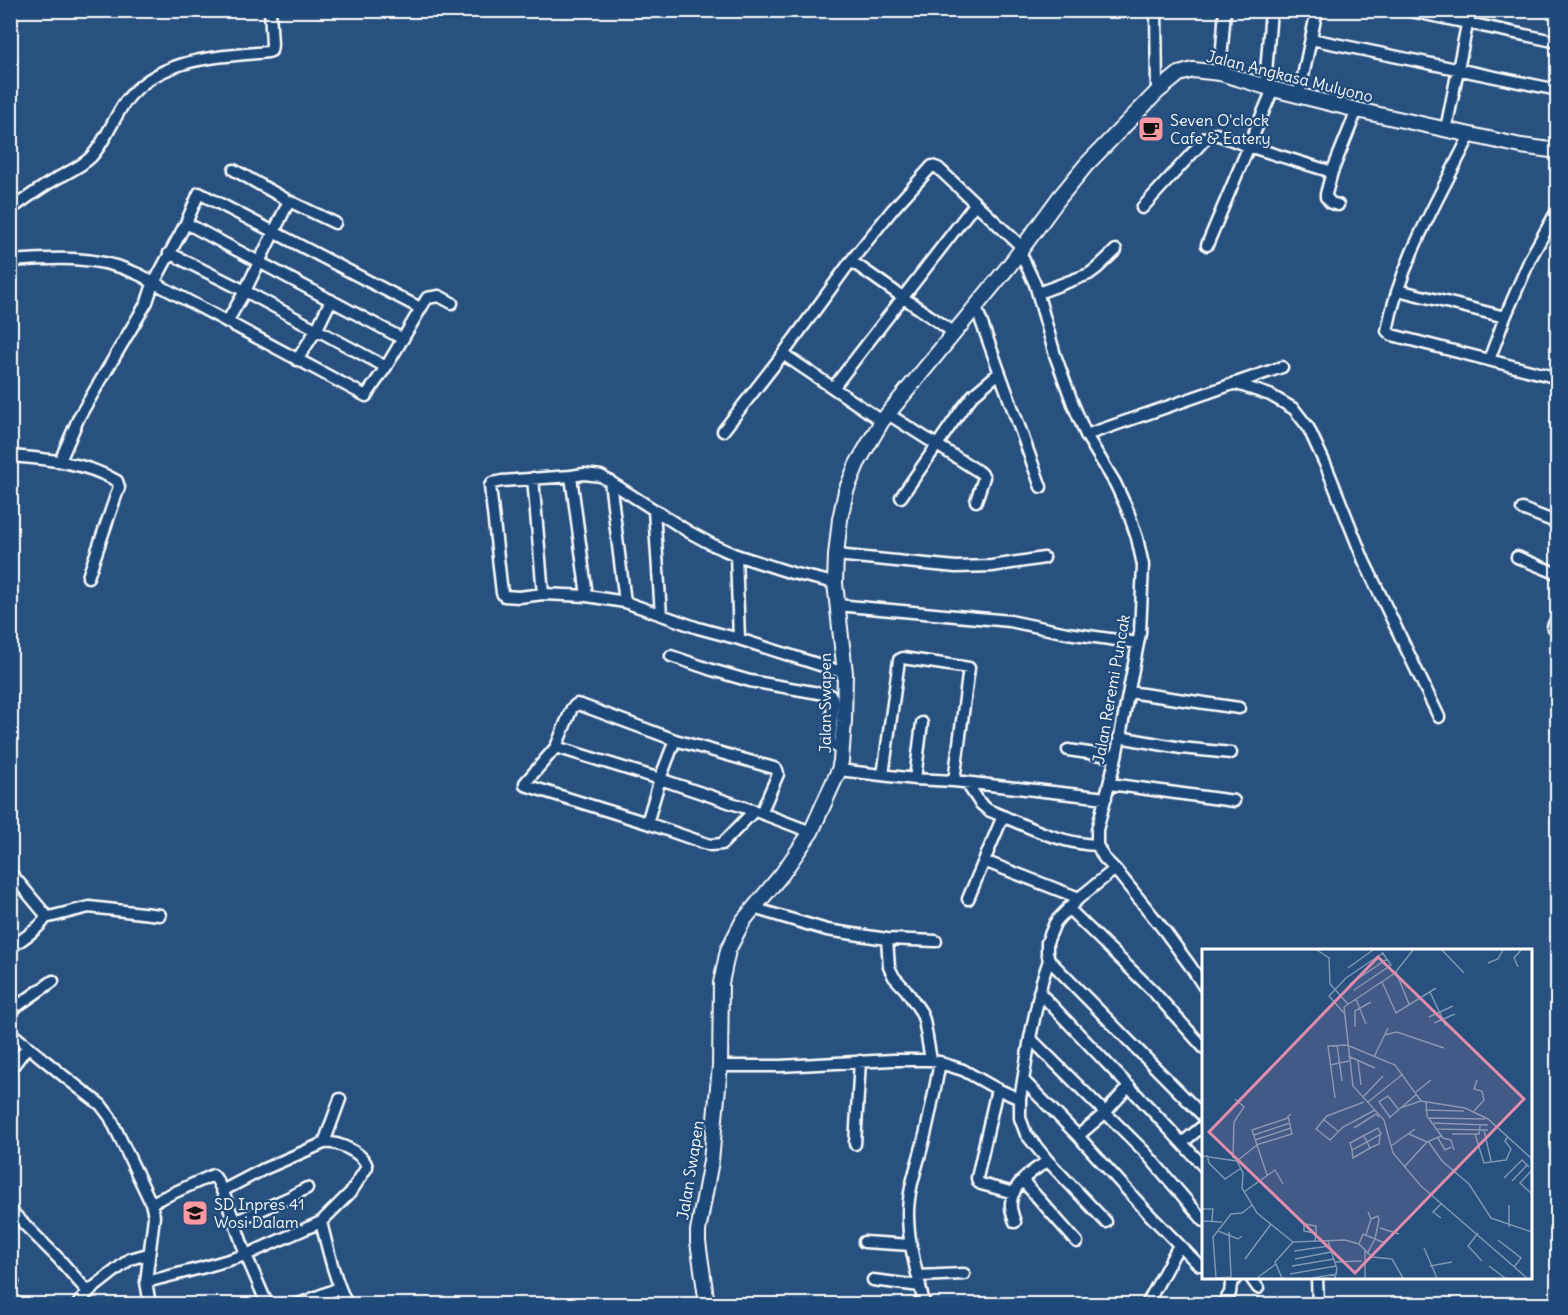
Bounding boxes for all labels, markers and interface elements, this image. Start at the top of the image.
street label: Jalan Angkasa Mulyono [1205,46,1375,106]
place label: Seven O'clock Cafe & Eatery [1170,110,1271,148]
cafe icon: Seven O'clock Cafe & Eatery [1136,114,1166,144]
street label: Jalan Reremi Puncak [1088,613,1134,765]
street label: Jalan Swapen [815,653,835,753]
inset map [1202,949,1532,1279]
street label: Jalan Swapen [672,1119,708,1221]
place label: SD Inpres 41 Wosi Dalam [214,1194,305,1232]
school or university icon: SD Inpres 41 Wosi Dalam [180,1198,210,1228]

